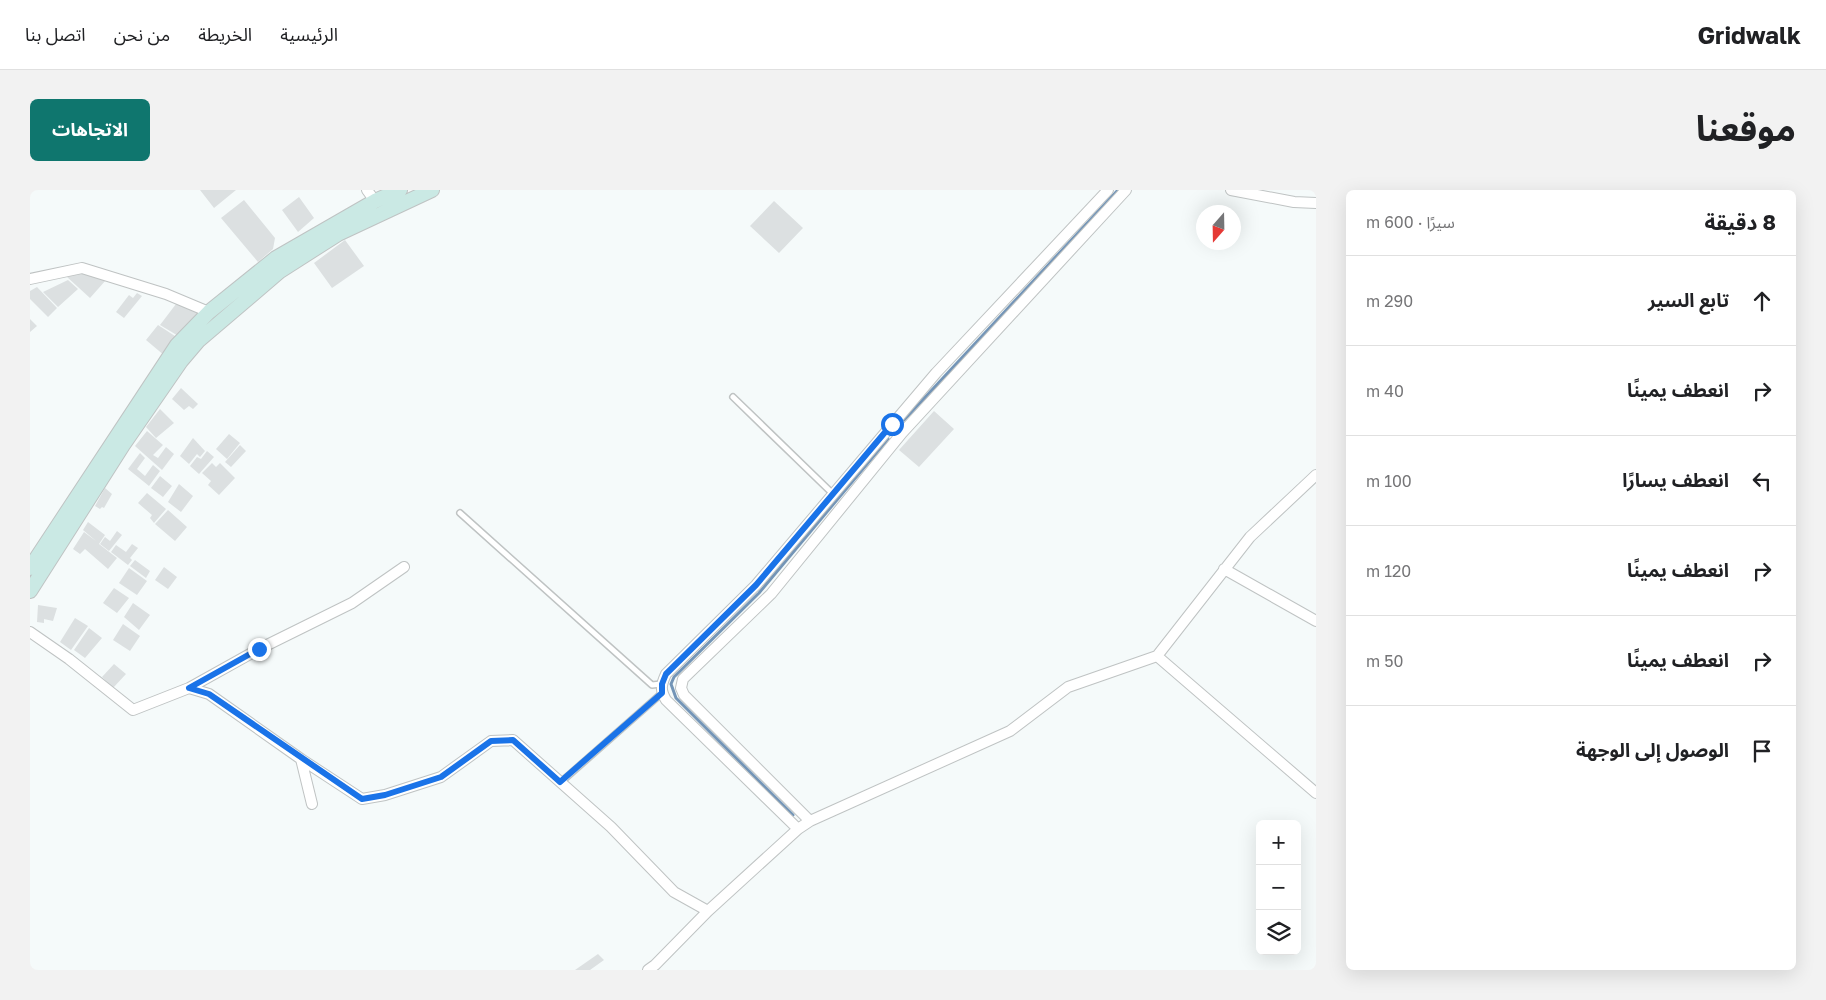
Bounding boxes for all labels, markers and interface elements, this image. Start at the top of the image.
text: Gridwalk [1697,20,1801,49]
text: اتصل بنا [25,23,86,45]
text: من نحن [114,23,170,45]
text: الخريطة [198,23,252,45]
text: الرئيسية [280,23,338,45]
button: الاتجاهات [30,99,150,161]
text: موقعنا [1696,107,1796,149]
north arrow [1196,205,1241,250]
text: 8 دقيقة [1704,209,1776,235]
text: سيرًا · 600 m [1366,212,1455,232]
icon: ahead [1748,287,1776,315]
text: تابع السير [1648,288,1729,311]
text: 290 m [1366,291,1413,311]
icon: right [1748,377,1776,405]
text: انعطف يمينًا [1627,378,1729,401]
text: 40 m [1366,381,1404,401]
route start [881,413,904,436]
icon: left [1748,467,1776,495]
text: انعطف يسارًا [1622,468,1729,491]
text: 100 m [1366,471,1412,491]
icon: right [1748,557,1776,585]
text: انعطف يمينًا [1627,558,1729,581]
text: 120 m [1366,561,1411,581]
route end [248,638,271,661]
icon: right [1748,647,1776,675]
text: انعطف يمينًا [1627,648,1729,671]
text: 50 m [1366,651,1403,671]
icon: arrive [1748,737,1776,765]
text: الوصول إلى الوجهة [1576,738,1729,761]
map controls [1256,820,1301,955]
button: + [1256,820,1301,865]
button: − [1256,865,1301,910]
button: layers [1256,910,1301,955]

